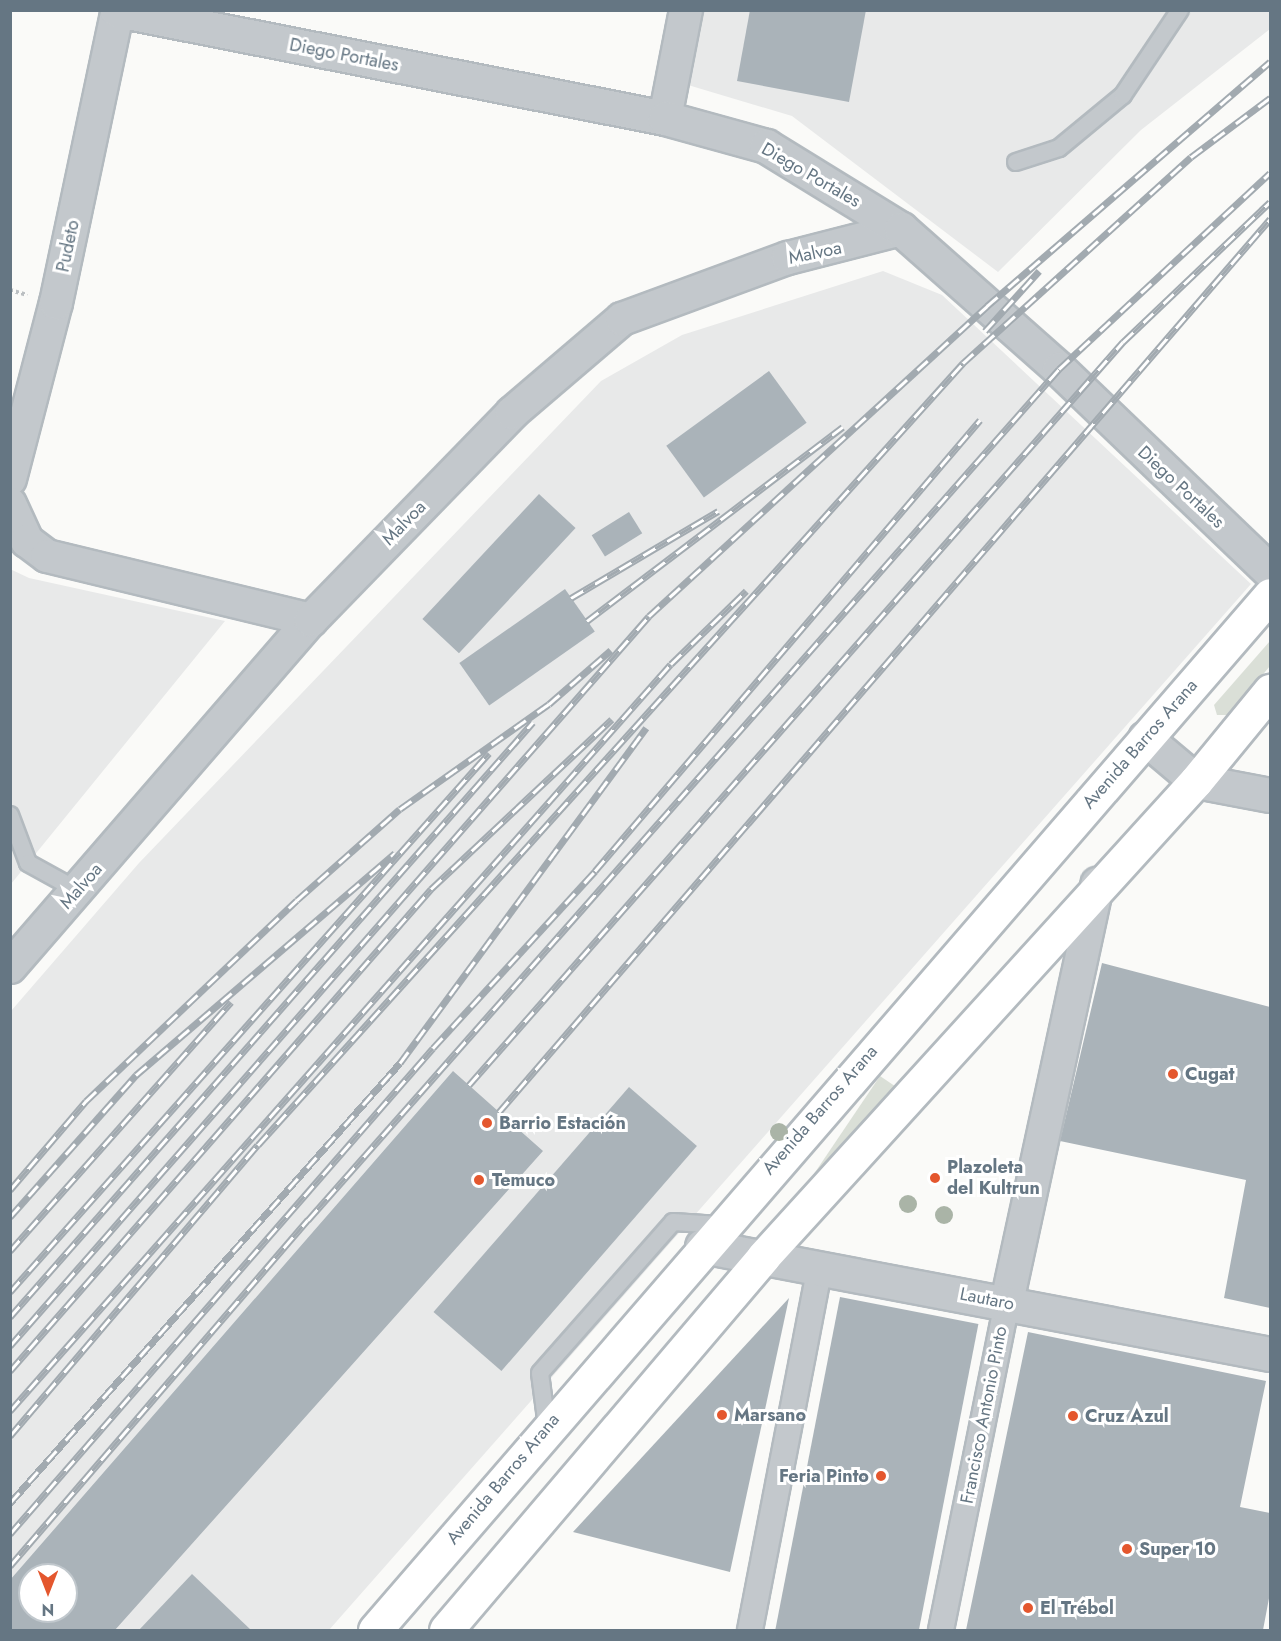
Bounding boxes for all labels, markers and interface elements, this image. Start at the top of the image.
street label: Diego Portales [288,34,400,76]
street label: Diego Portales [758,138,864,212]
street label: Pudeto [52,218,84,274]
street label: Malvoa [787,237,843,269]
street label: Diego Portales [1133,441,1229,533]
street label: Malvoa [378,496,430,550]
street label: Avenida Barros Arana [1078,675,1202,813]
street label: Malvoa [55,859,107,913]
street label: Avenida Barros Arana [758,1041,882,1179]
place label: Cugat [1185,1063,1234,1085]
marker: Cugat [1166,1067,1180,1081]
place label: Barrio Estación [499,1112,626,1134]
marker: Barrio Estación [480,1116,494,1130]
place label: Plazoleta del Kultrun [947,1157,1040,1200]
place label: Temuco [492,1169,555,1191]
marker: Temuco [470,1171,488,1189]
marker: Plazoleta del Kultrun [928,1171,942,1185]
street label: Lautaro [958,1283,1016,1315]
street label: Francisco Antonio Pinto [956,1324,1012,1506]
place label: Marsano [734,1404,806,1426]
place label: Cruz Azul [1085,1405,1169,1427]
marker: Marsano [715,1408,729,1422]
street label: Avenida Barros Arana [442,1409,564,1549]
marker: Cruz Azul [1066,1409,1080,1423]
place label: Feria Pinto [779,1465,869,1487]
marker: Feria Pinto [874,1469,888,1483]
place label: Super 10 [1139,1538,1216,1560]
marker: Super 10 [1120,1542,1134,1556]
north arrow [18,1563,78,1623]
place label: El Trébol [1040,1597,1114,1619]
text: N [42,1598,54,1621]
marker: El Trébol [1021,1601,1035,1615]

